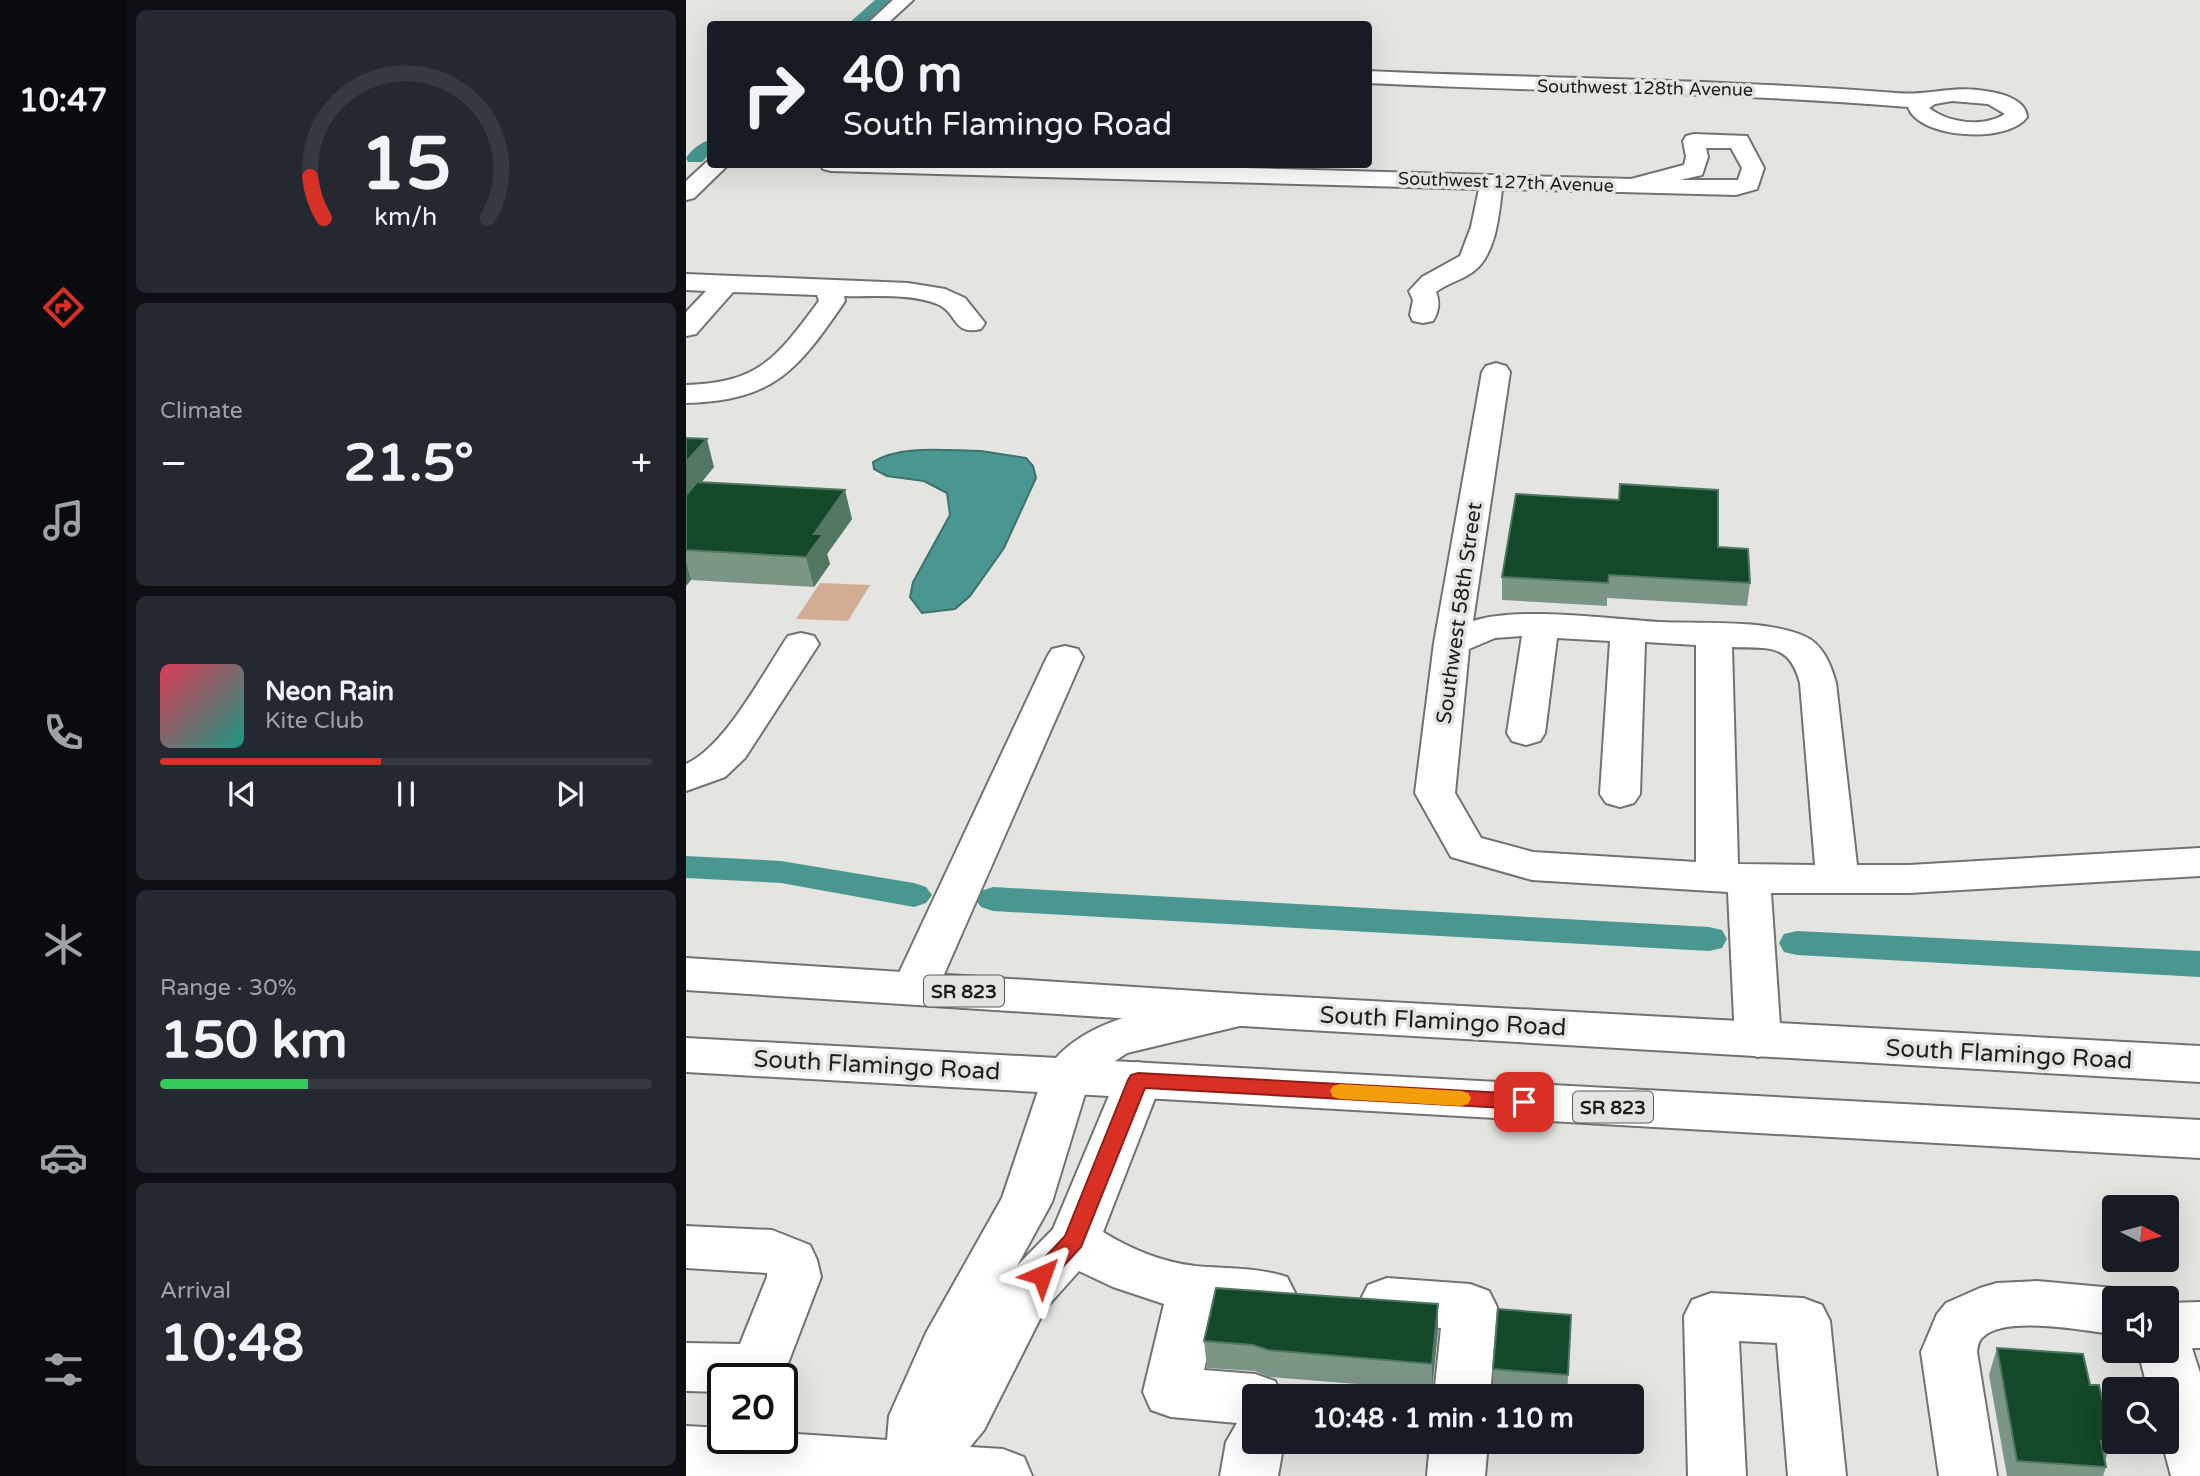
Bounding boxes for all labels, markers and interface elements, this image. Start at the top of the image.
text: 40 m [843,46,962,105]
icon: right [728,49,819,140]
street label: Southwest 128th Avenue [1537,75,1753,101]
text: 10:47 [19,82,107,120]
text: South Flamingo Road [843,106,1172,144]
text: 15 [360,121,452,209]
street label: Southwest 127th Avenue [1398,167,1614,197]
text: km/h [375,201,437,231]
icon: directions [39,283,88,332]
text: Climate [160,397,243,425]
text: 21.5° [344,432,474,495]
text: − [160,441,187,487]
text: + [631,441,652,487]
icon: music [39,496,88,545]
street label: Southwest 58th Street [1432,501,1487,726]
text: Neon Rain [265,676,394,707]
text: Kite Club [265,707,364,735]
icon: phone [39,708,88,757]
icon: previous [223,775,261,813]
icon: pause [387,775,425,813]
icon: next [551,775,589,813]
icon: climate [39,920,88,969]
text: Range · 30% [160,974,296,1002]
road number: SR 823 [924,976,1004,1007]
street label: South Flamingo Road [1319,1001,1567,1042]
text: 150 km [160,1009,348,1072]
street label: South Flamingo Road [1885,1034,2133,1075]
street label: South Flamingo Road [753,1045,1001,1086]
pin [1494,1072,1554,1132]
icon: arrive [1505,1083,1543,1121]
road number: SR 823 [1573,1092,1653,1122]
icon: car [39,1133,88,1182]
north arrow [2102,1195,2179,1272]
map controls [2102,1195,2179,1454]
position arrow [1005,1238,1079,1312]
text: Arrival [160,1277,231,1305]
button: sound [2102,1286,2179,1363]
text: 10:48 [160,1312,304,1375]
icon: filters [39,1345,88,1394]
speed limit sign: 20 [707,1363,798,1454]
button: search [2102,1377,2179,1454]
text: 10:48 · 1 min · 110 m [1312,1403,1574,1434]

